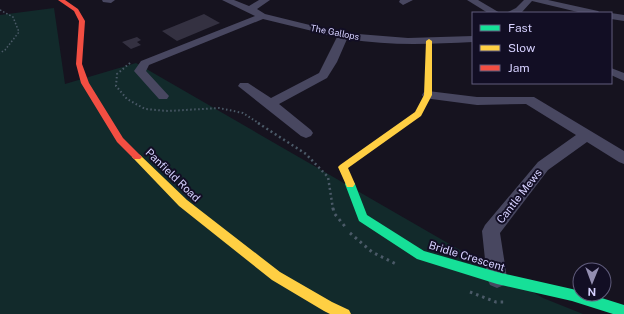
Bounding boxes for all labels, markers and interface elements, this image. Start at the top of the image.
legend [472,12,612,84]
text: Fast [508,21,533,35]
street label: The Gallops [310,22,361,42]
text: Slow [508,41,536,55]
text: Jam [508,61,530,75]
street label: Panfield Road [143,146,203,204]
street label: Cantle Mews [494,166,544,226]
street label: Bridle Crescent [427,239,507,273]
north arrow [572,262,612,302]
text: N [587,286,596,298]

